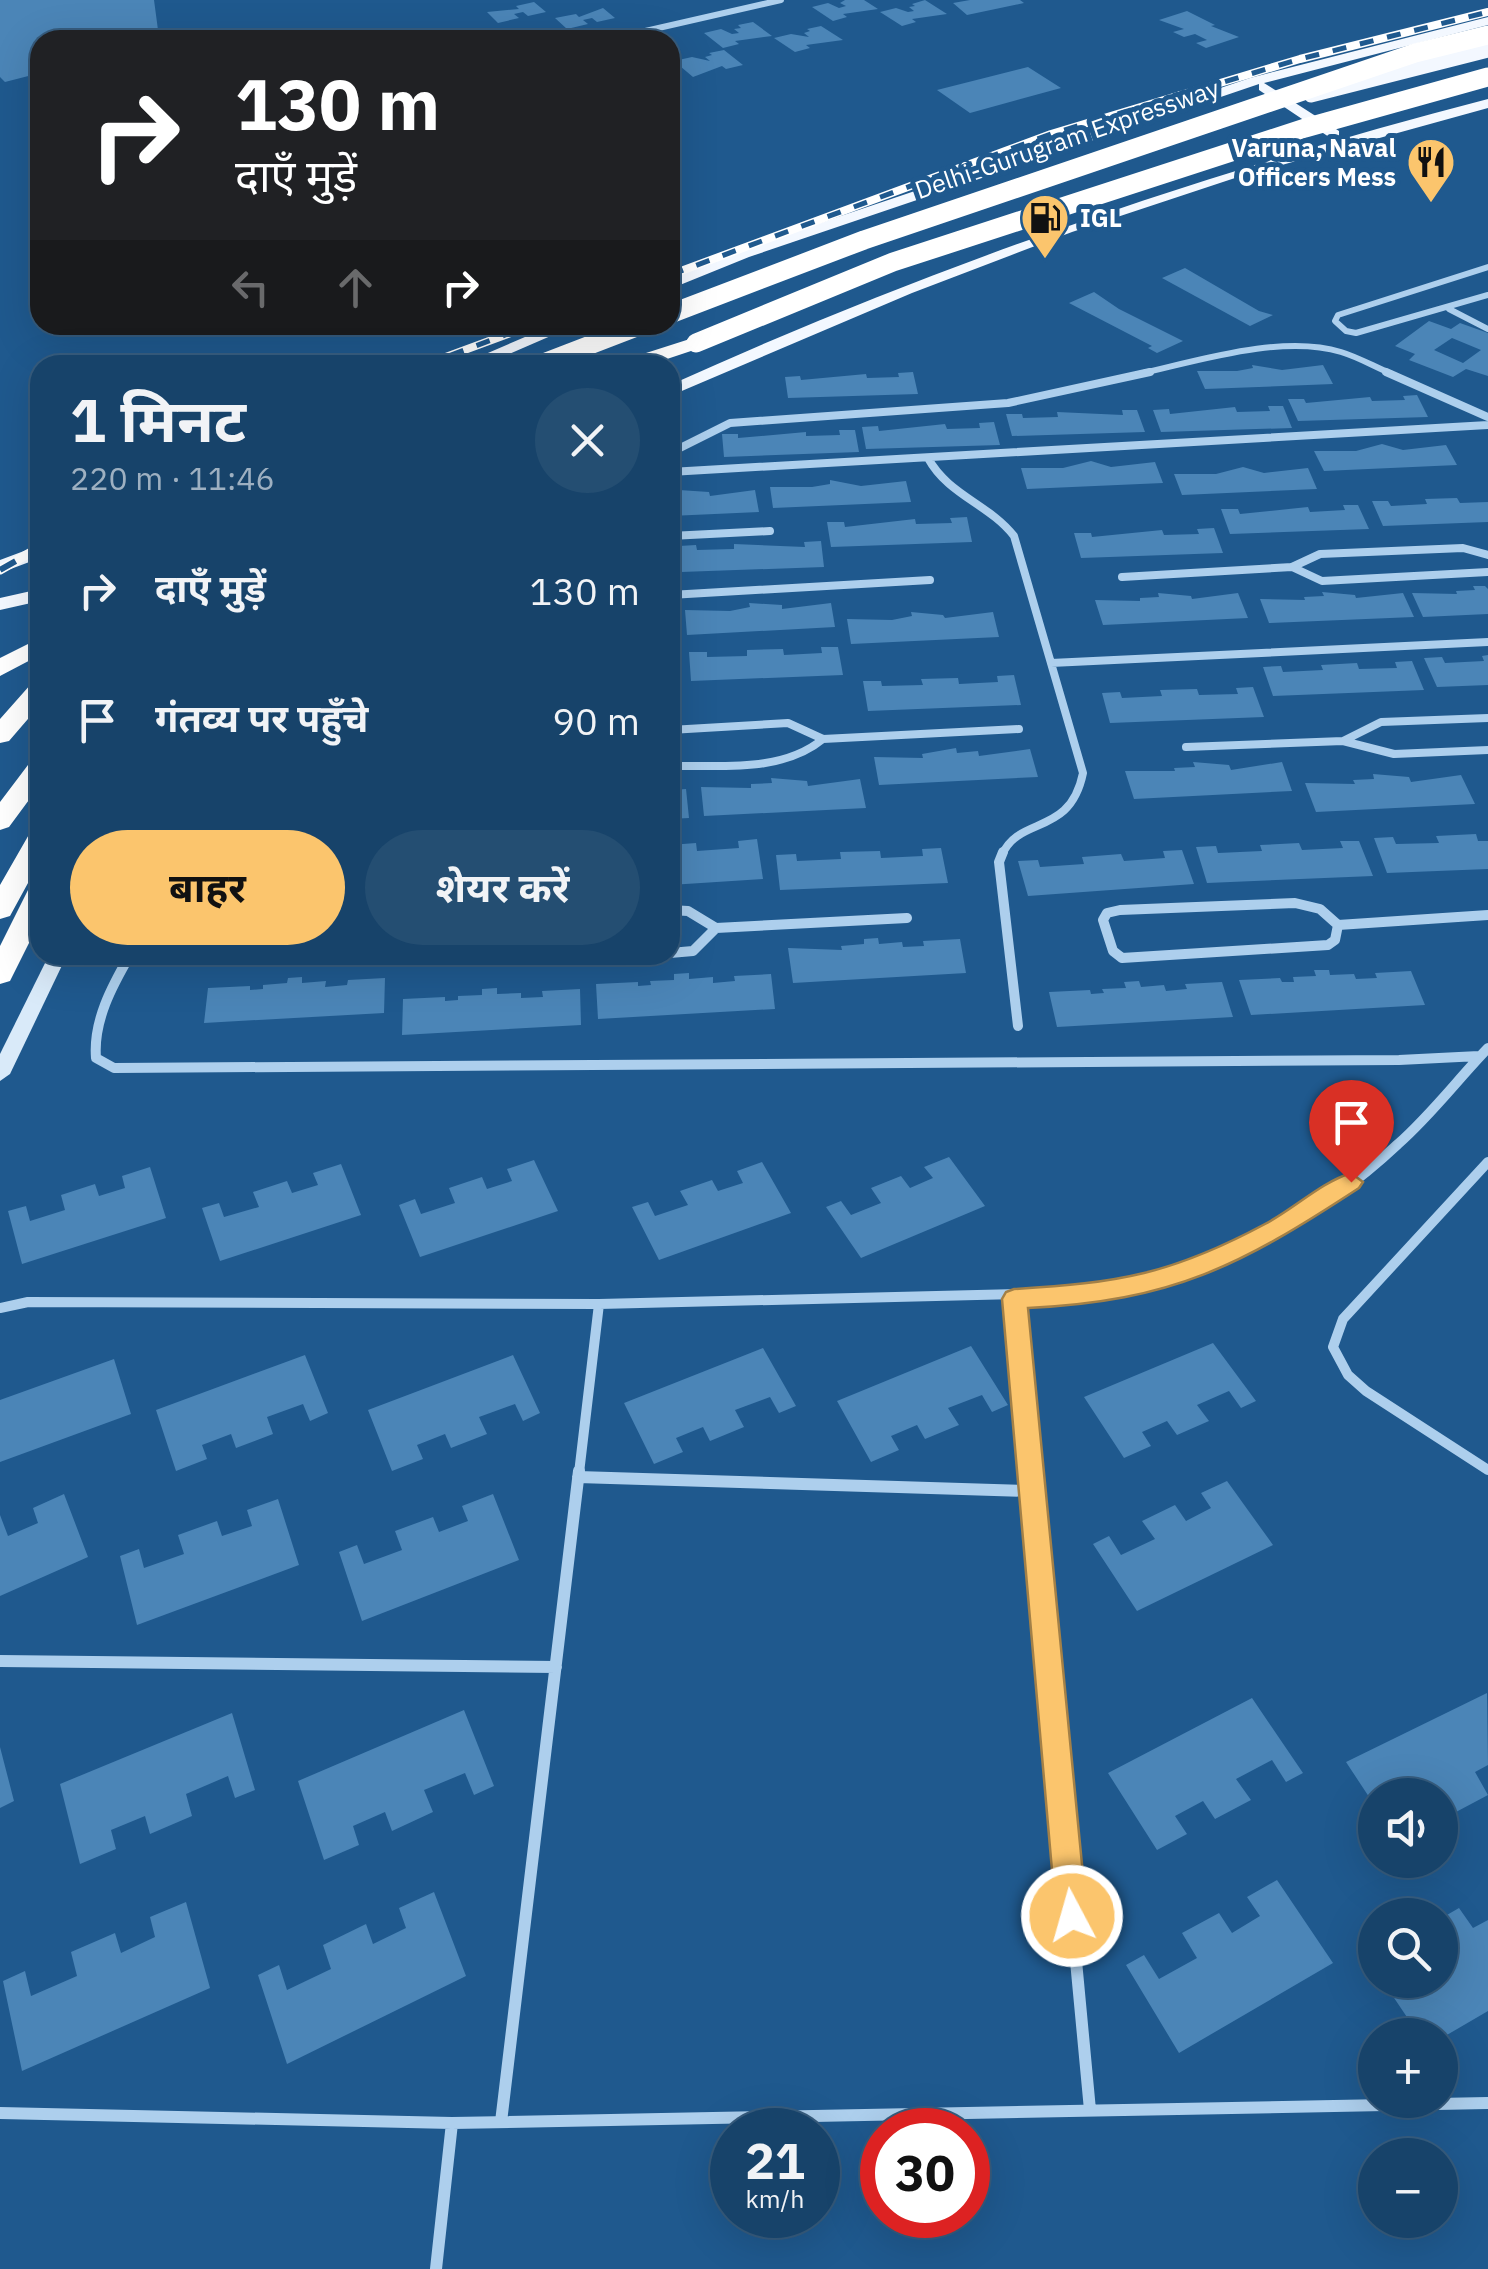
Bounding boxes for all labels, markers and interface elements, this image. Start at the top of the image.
text: 130 m [235,58,440,149]
icon: right [70,70,200,200]
street label: Delhi-Gurugram Expressway [910,71,1224,206]
place label: Varuna, Naval Officers Mess [1231,131,1396,193]
restaurant icon: Varuna, Naval Officers Mess [1405,136,1457,204]
text: दाएँ मुड़ें [235,146,357,204]
fuel station icon: IGL [1019,192,1071,260]
place label: IGL [1080,201,1122,234]
icon: left [223,260,278,315]
icon: ahead [328,260,383,315]
icon: right [433,260,488,315]
text: 1 मिनट [70,380,246,459]
button: close [535,388,640,493]
text: 220 m · 11:46 [70,457,275,499]
icon: right [70,563,125,618]
text: दाएँ मुड़ें [155,563,266,612]
text: 130 m [529,566,640,615]
icon: arrive [70,693,125,748]
text: गंतव्य पर पहुँचे [155,693,368,742]
text: 90 m [552,696,640,745]
button: बाहर [70,830,345,945]
button: शेयर करें [365,830,640,945]
pin [1309,1080,1394,1183]
icon: arrive [1324,1095,1379,1150]
map controls [1358,1778,1458,2238]
button: sound [1358,1778,1458,1878]
position arrow [1020,1864,1124,1968]
button: search [1358,1898,1458,1998]
button: + [1358,2018,1458,2118]
speed limit sign: 30 [860,2108,990,2238]
text: 21 [745,2128,805,2193]
button: − [1358,2138,1458,2238]
text: km/h [746,2182,804,2215]

